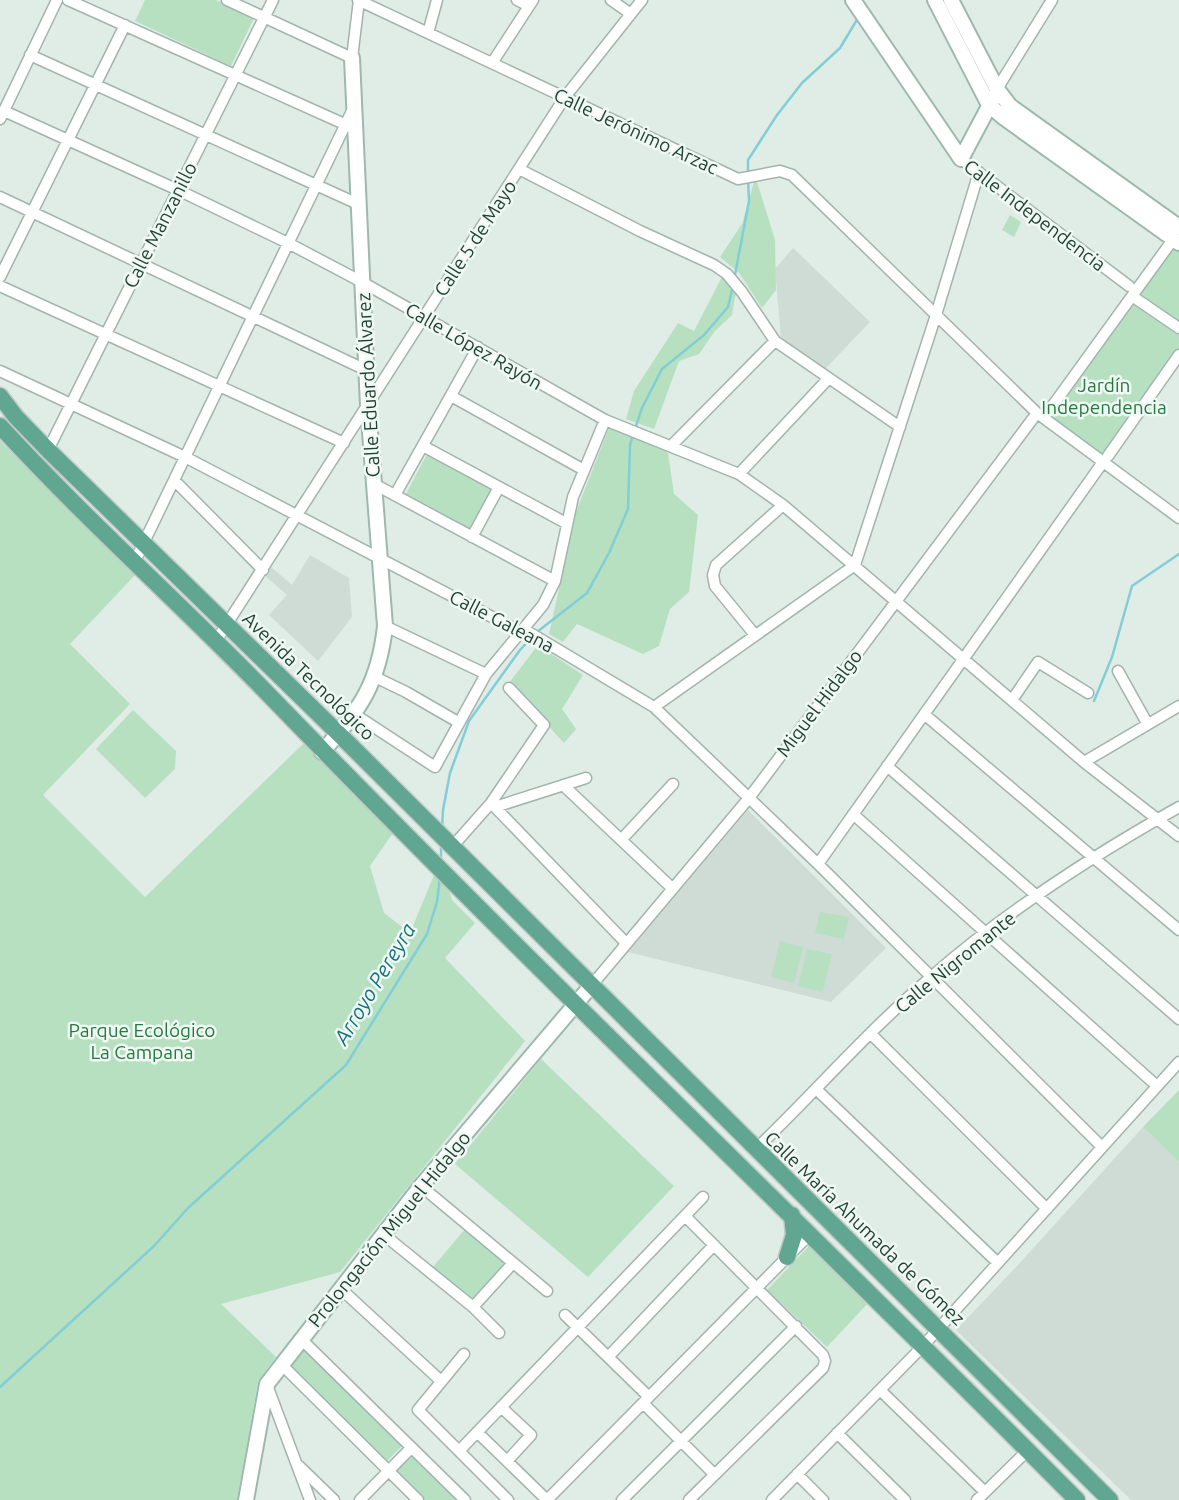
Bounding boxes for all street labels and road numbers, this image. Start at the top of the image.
street label: Calle Jerónimo Arzac [550,83,722,179]
street label: Calle Independencia [960,155,1110,275]
street label: Calle Manzanillo [119,158,201,292]
street label: Calle 5 de Mayo [429,176,521,300]
street label: Calle Eduardo Álvarez [352,292,384,478]
street label: Calle López Rayón [402,298,546,394]
street label: Calle Galeana [446,585,558,657]
street label: Avenida Tecnológico [238,607,380,745]
street label: Miguel Hidalgo [772,645,866,761]
street label: Calle Nigromante [890,907,1020,1017]
street label: Prolongación Miguel Hidalgo [303,1127,475,1331]
street label: Calle María Ahumada de Gómez [761,1127,970,1330]

